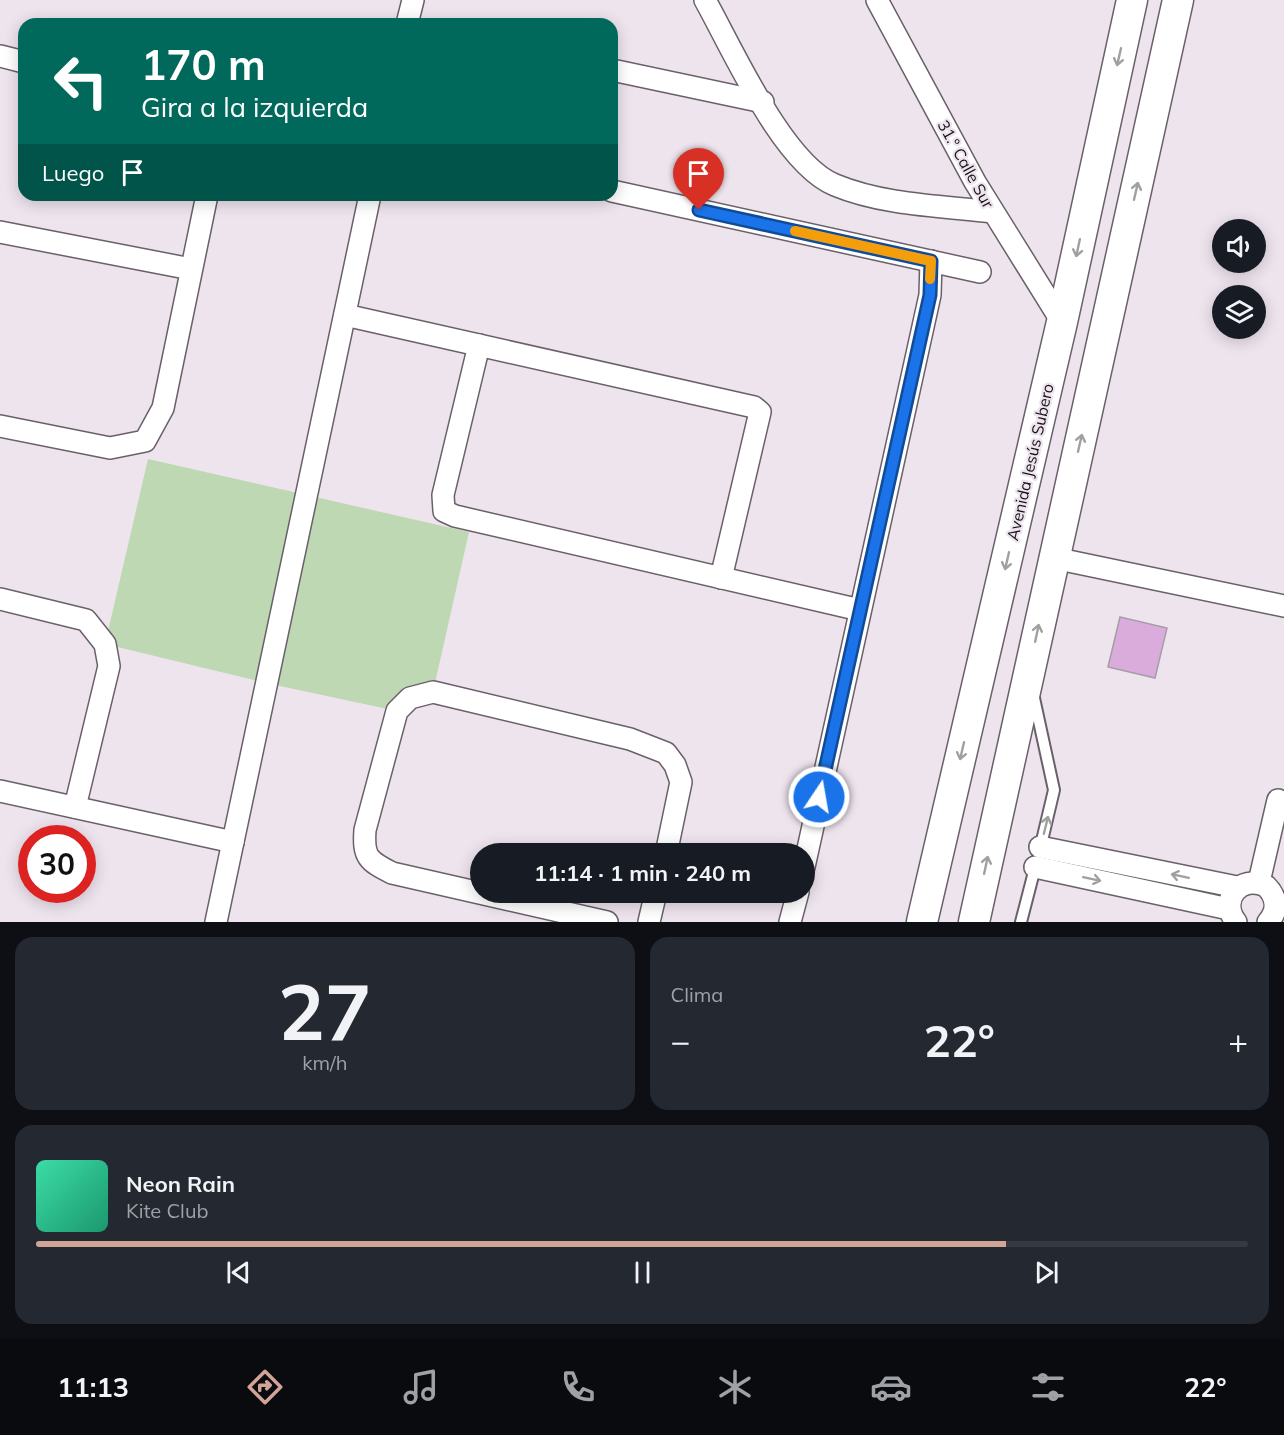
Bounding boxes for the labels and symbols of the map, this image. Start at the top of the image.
one-way arrow [1112,47,1124,66]
street label: 31.° Calle Sur [934,116,999,212]
pin [673,148,724,210]
one-way arrow [1130,182,1142,201]
one-way arrow [1072,237,1083,257]
street label: Avenida Jesús Subero [1002,382,1058,542]
one-way arrow [1074,434,1086,453]
one-way arrow [1000,551,1012,570]
one-way arrow [1032,624,1044,643]
one-way arrow [956,740,967,760]
position arrow [787,765,851,829]
one-way arrow [1040,815,1052,834]
speed limit sign: 30 [18,825,96,903]
one-way arrow [981,856,993,875]
one-way arrow [1170,869,1189,881]
one-way arrow [1083,874,1102,886]

